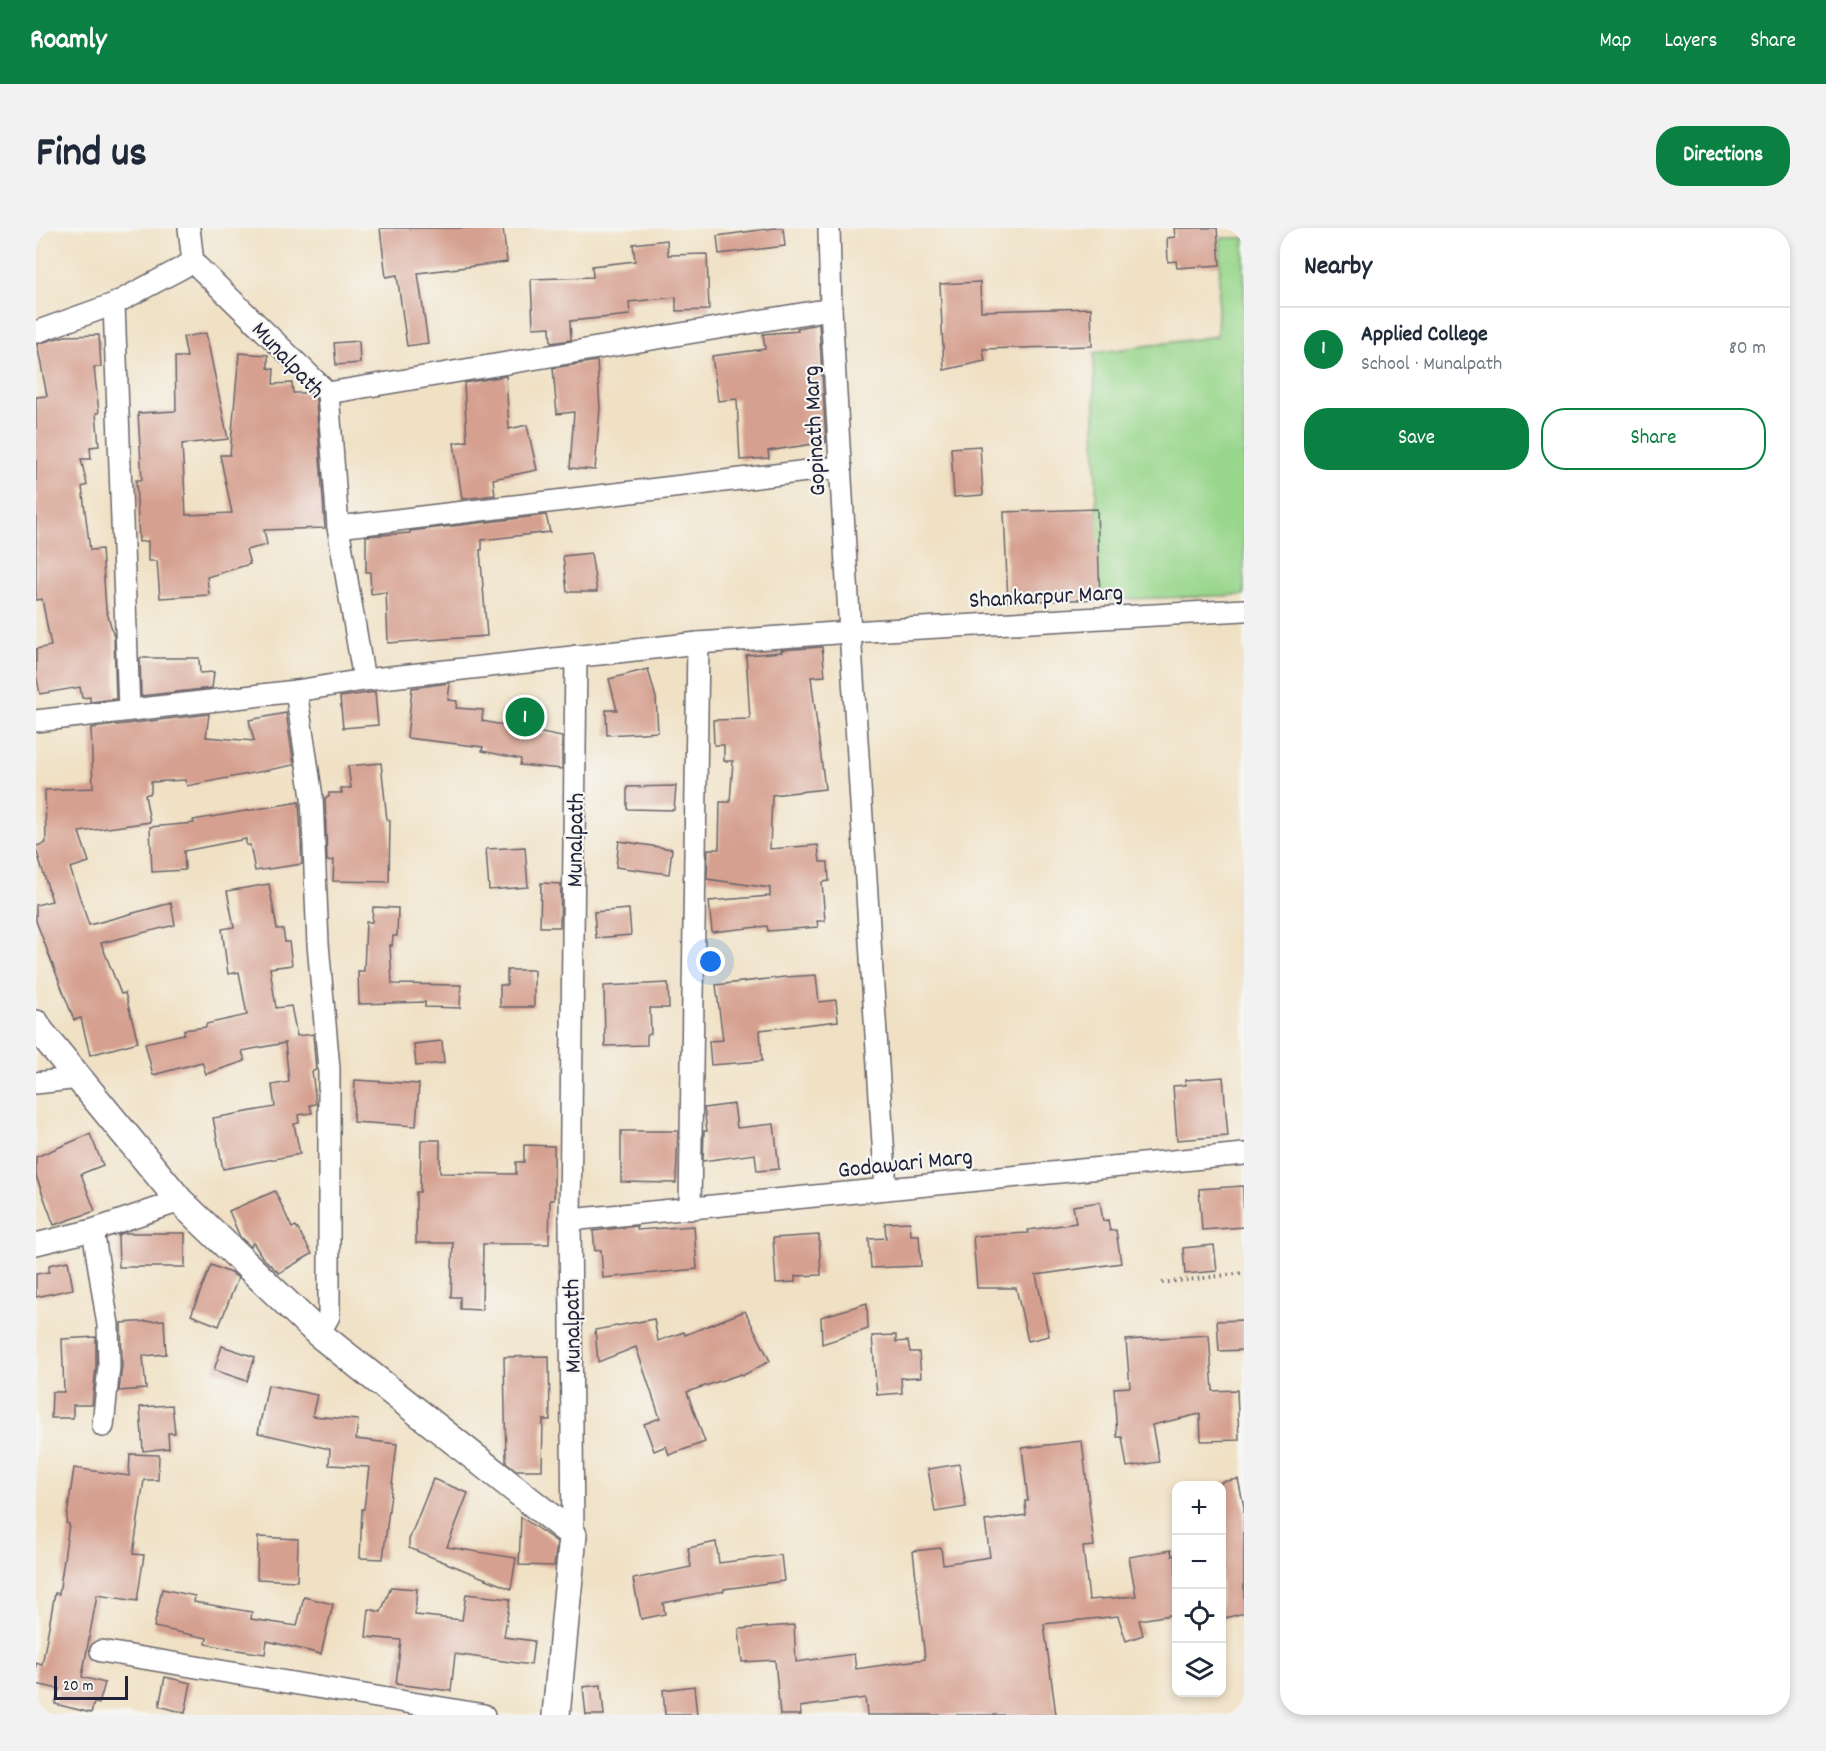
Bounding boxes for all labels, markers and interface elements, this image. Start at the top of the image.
text: Roamly [30,22,106,62]
text: Map [1600,27,1631,57]
text: Layers [1664,27,1717,57]
text: Share [1750,27,1796,57]
text: Find us [36,126,147,186]
button: Directions [1656,126,1790,186]
text: Nearby [1304,249,1372,286]
street label: Munalpath [242,315,332,407]
text: Applied College [1361,320,1488,351]
text: 1 [1321,335,1326,363]
text: 80 m [1729,335,1766,363]
text: School · Munalpath [1361,351,1502,379]
street label: Gopinath Marg [796,365,836,497]
button: Save [1304,408,1529,470]
button: Share [1541,408,1766,470]
street label: Shankarpur Marg [968,577,1124,619]
pin: 1 [506,694,544,740]
street label: Munalpath [559,792,595,888]
your location [696,947,725,976]
street label: Godawari Marg [836,1141,975,1189]
street label: Munalpath [556,1278,592,1374]
map controls [1172,1481,1226,1697]
button: + [1172,1481,1226,1535]
button: − [1172,1535,1226,1589]
button: locate [1172,1589,1226,1643]
button: layers [1172,1643,1226,1697]
scale bar [54,1673,128,1700]
text: 20 m [63,1675,93,1698]

